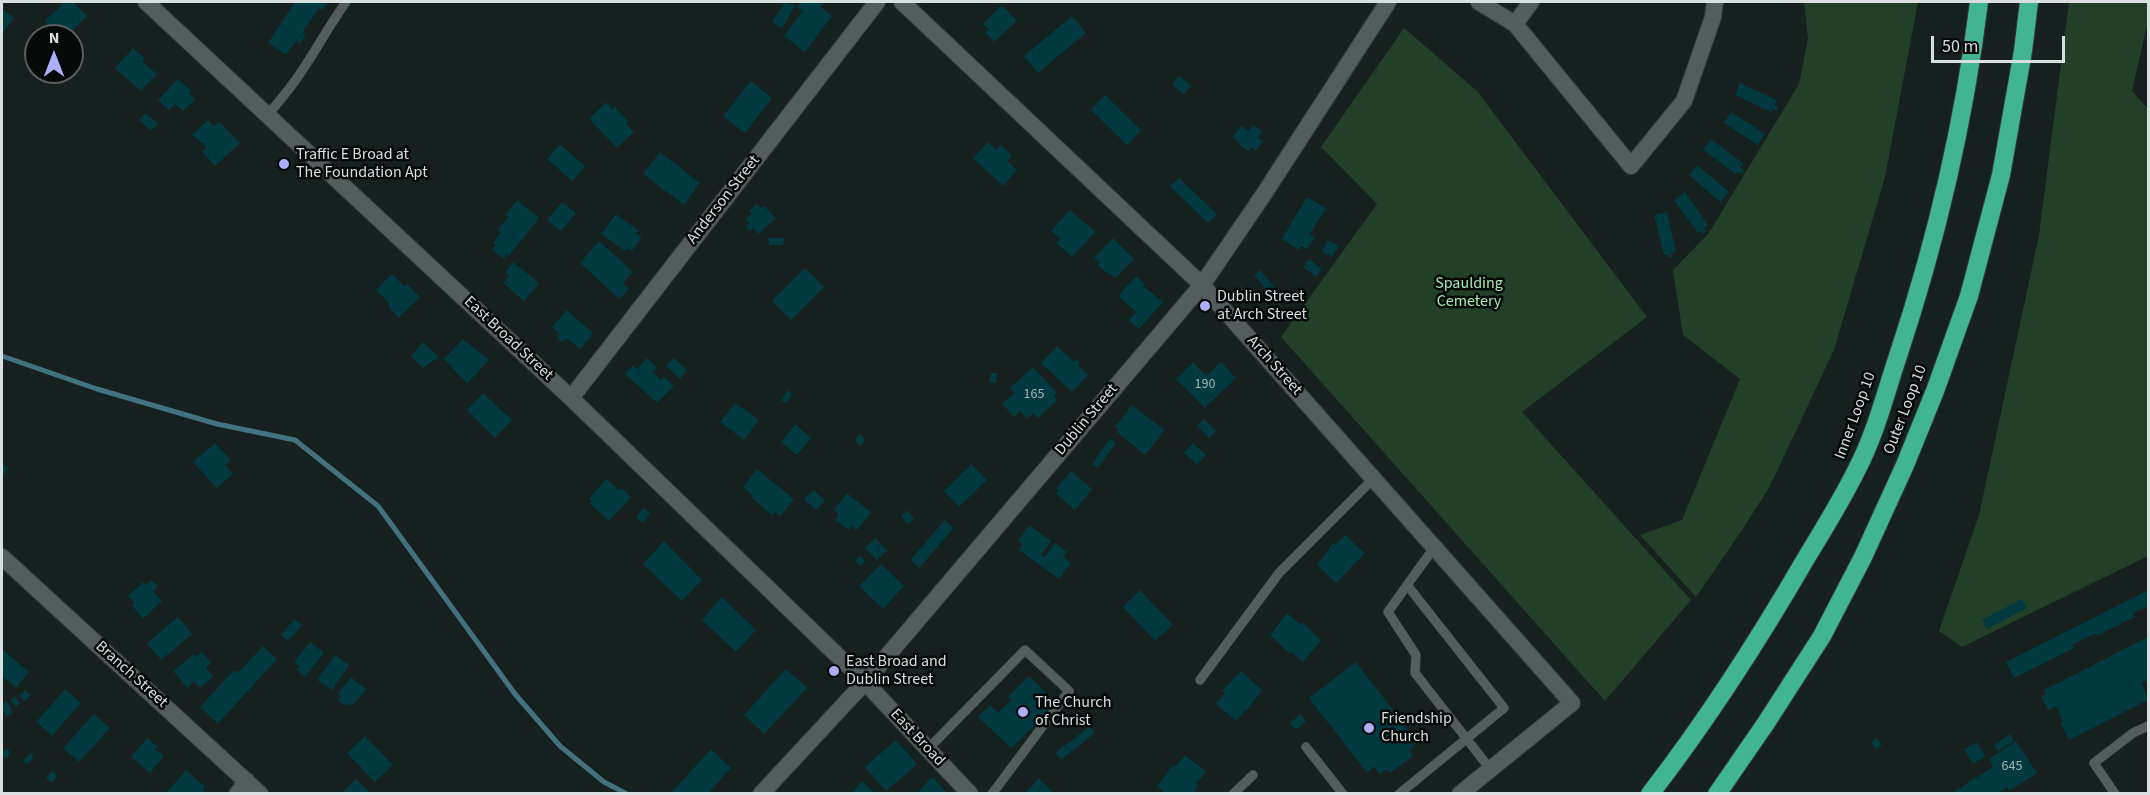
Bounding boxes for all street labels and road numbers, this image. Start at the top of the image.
street label: Anderson Street [683,152,765,248]
street label: East Broad Street [459,293,557,385]
street label: Arch Street [1242,332,1306,400]
street label: Outer Loop 10 [1880,363,1932,457]
street label: Inner Loop 10 [1831,370,1881,462]
street label: Dublin Street [1052,380,1122,460]
street label: Branch Street [91,638,171,712]
street label: East Broad [886,705,948,771]

